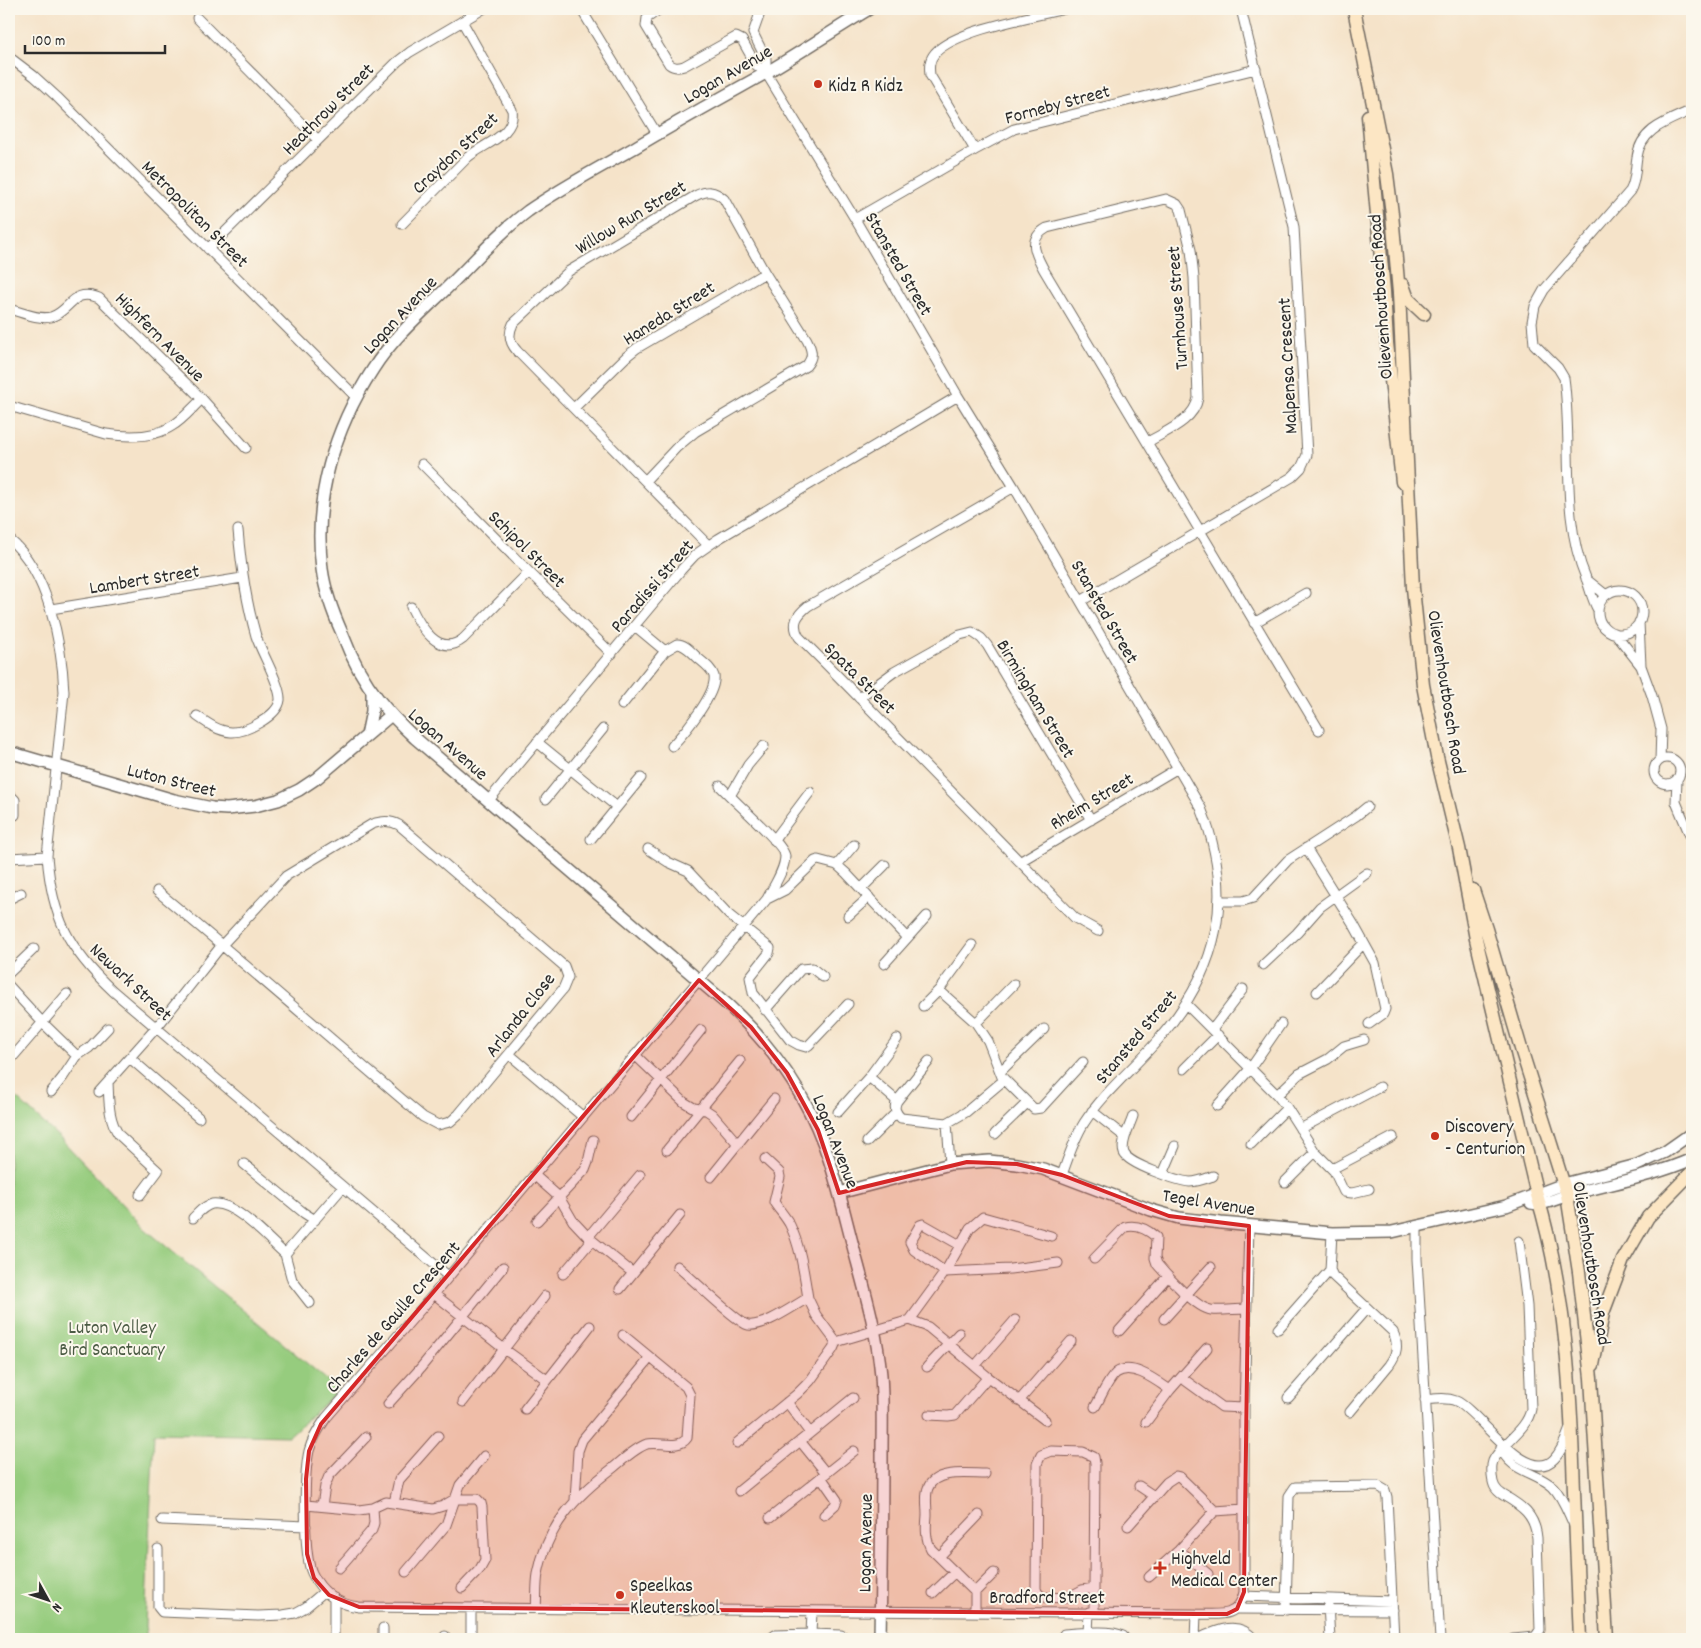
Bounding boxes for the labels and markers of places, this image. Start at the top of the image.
place label: Kidz R Kidz [828,74,903,101]
marker: Kidz R Kidz [812,78,824,90]
place label: Discovery - Centurion [1445,1115,1525,1164]
marker: Discovery - Centurion [1429,1130,1441,1142]
place label: Highveld Medical Center [1171,1547,1277,1596]
marker: Highveld Medical Center [1153,1561,1167,1575]
place label: Speelkas Kleuterskool [630,1574,720,1623]
marker: Speelkas Kleuterskool [614,1589,626,1601]

